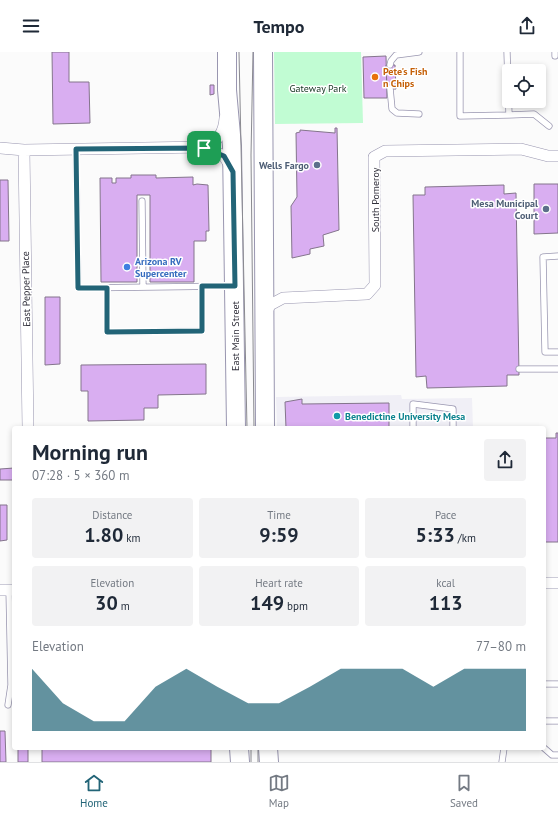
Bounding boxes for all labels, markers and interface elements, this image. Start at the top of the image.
icon: menu [20,15,42,37]
text: Tempo [254,15,304,38]
icon: share [516,15,538,37]
map controls [502,64,546,108]
button: locate [502,64,546,108]
place label: Pete's Fish n Chips [383,65,427,90]
marker: Pete's Fish n Chips [370,72,380,82]
park label: Gateway Park [290,82,347,95]
pin [187,131,221,165]
icon: arrive [193,137,215,159]
place label: Wells Fargo [259,159,310,172]
marker: Wells Fargo [312,160,322,170]
street label: South Pomeroy [369,167,382,232]
place label: Mesa Municipal Court [471,197,539,222]
marker: Mesa Municipal Court [541,204,551,214]
street label: East Pepper Place [19,251,33,327]
place label: Arizona RV Supercenter [135,255,187,280]
marker: Arizona RV Supercenter [122,262,132,272]
street label: East Main Street [229,300,242,371]
place label: Benedictine University Mesa [345,410,465,423]
marker: Benedictine University Mesa [332,411,342,421]
text: Morning run [32,438,148,466]
button: share [484,439,526,481]
text: 07:28 · 5 × 360 m [32,467,129,484]
text: Distance [92,508,132,522]
text: Time [267,508,291,522]
text: Pace [435,508,456,522]
text: 1.80 [84,522,123,548]
text: 9:59 [259,522,299,548]
text: 5:33 [415,522,455,548]
text: km [123,531,140,545]
text: /km [455,531,476,545]
text: Elevation [90,576,134,590]
text: Heart rate [255,576,303,590]
text: kcal [436,576,455,590]
text: 30 [95,590,118,616]
text: 149 [250,590,284,616]
text: 113 [429,590,463,616]
text: m [118,599,130,613]
text: bpm [284,599,308,613]
text: Elevation [32,638,84,655]
text: 77–80 m [476,638,526,655]
tab: Home [80,772,108,810]
tab: Map [268,772,290,810]
tab: Saved [450,772,478,810]

